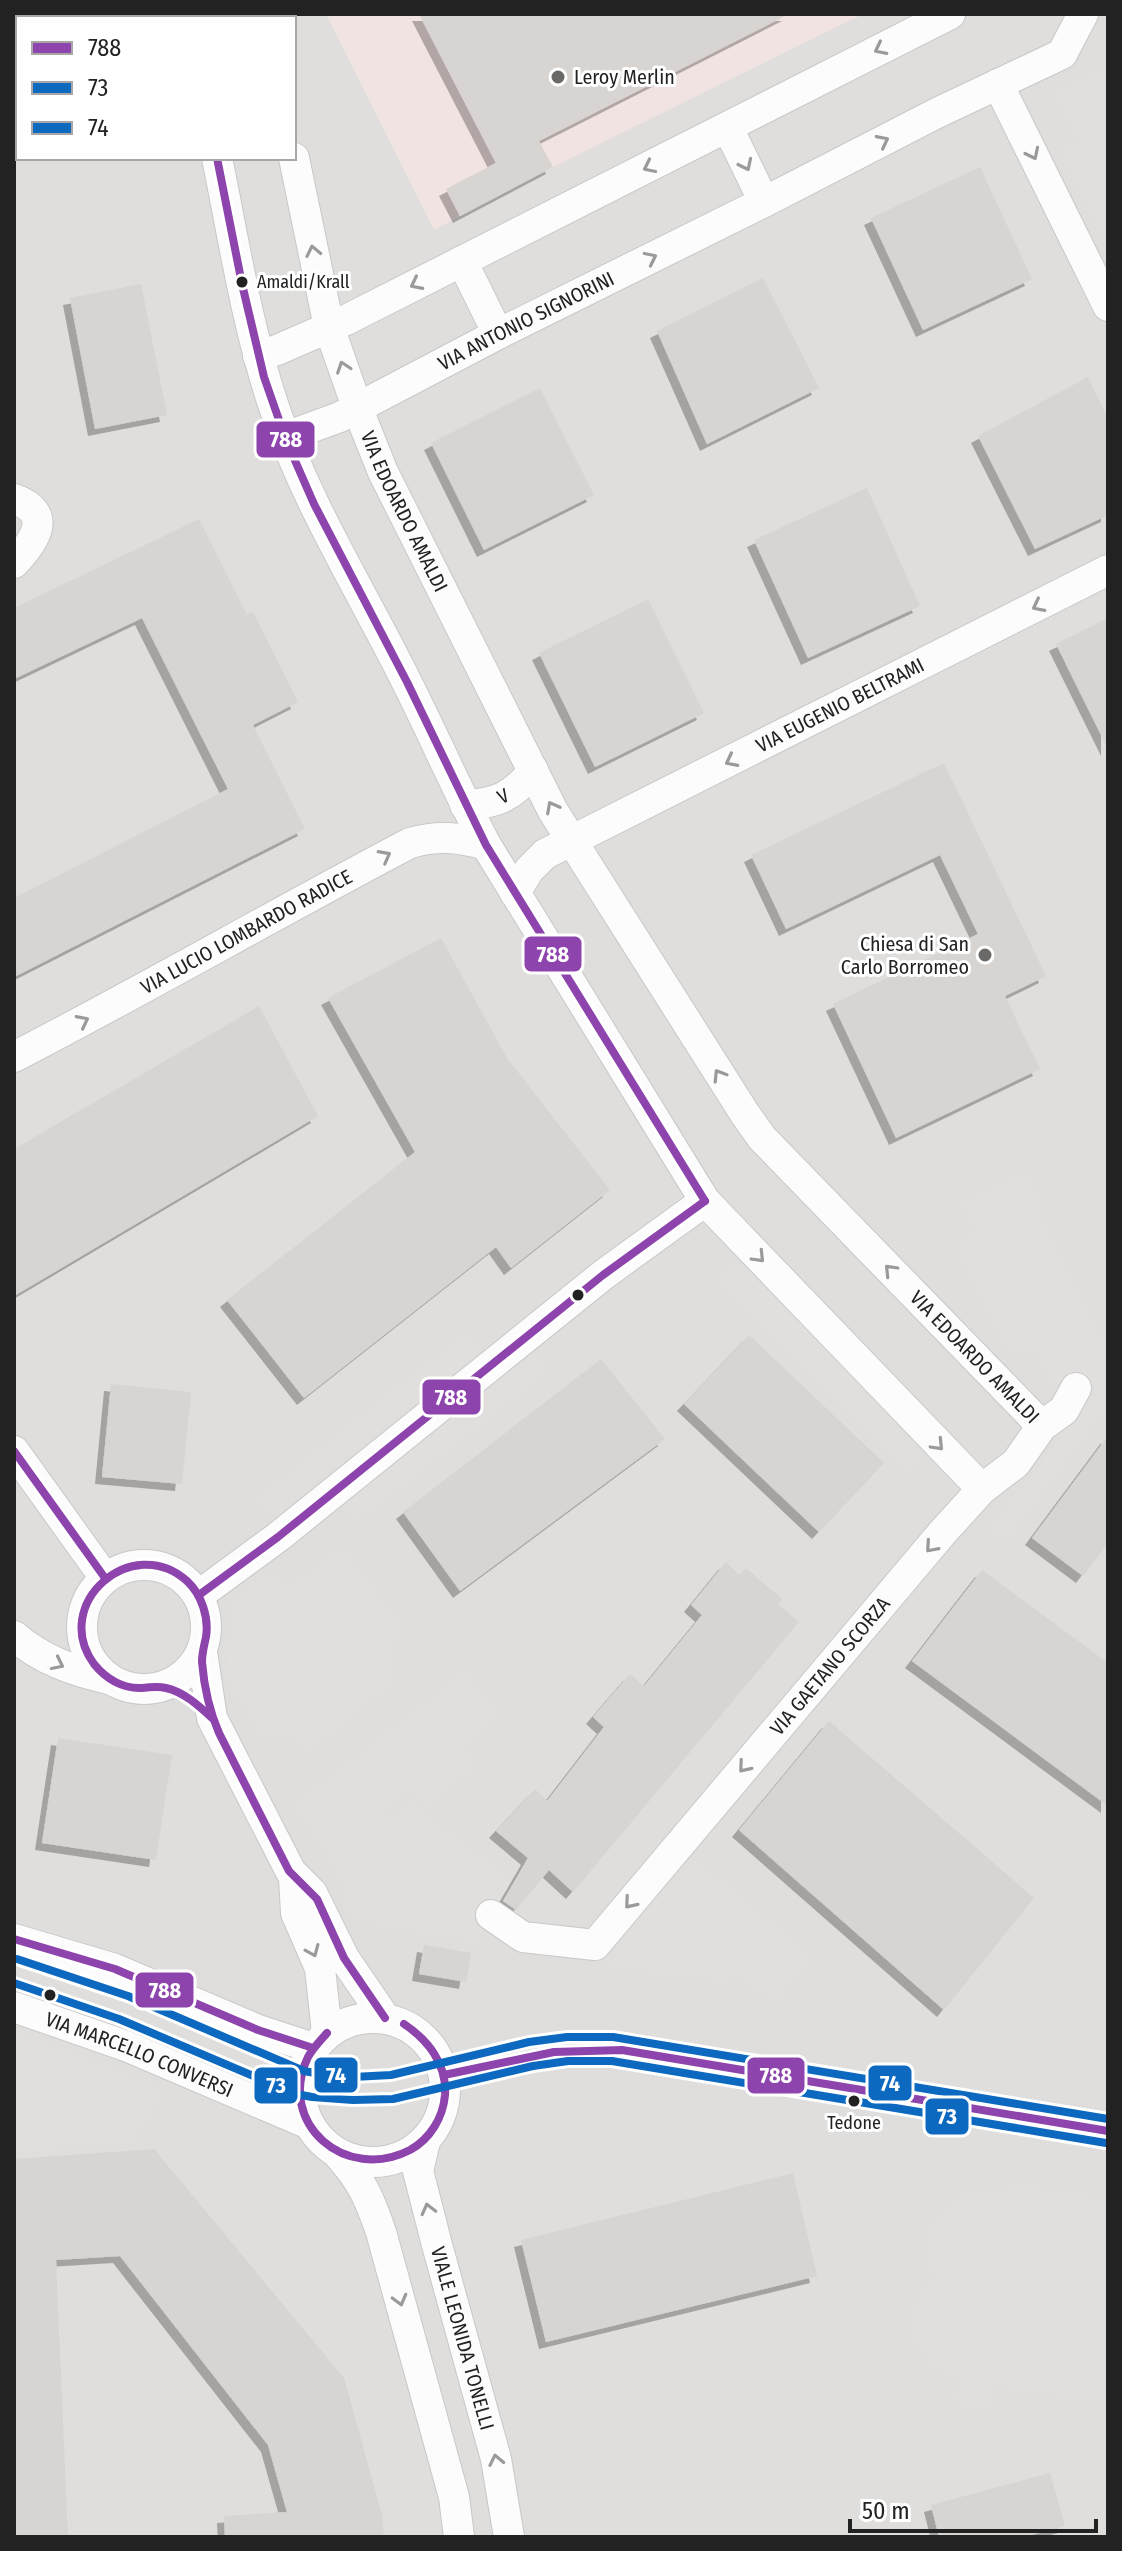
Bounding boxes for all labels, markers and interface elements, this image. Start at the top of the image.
legend [16,16,296,160]
text: 788 [88,34,121,62]
one-way arrow [874,39,889,55]
place label: Leroy Merlin [574,65,675,89]
marker: Leroy Merlin [549,68,567,86]
text: 73 [88,74,108,102]
text: 74 [88,114,109,142]
one-way arrow [875,135,890,151]
one-way arrow [1023,145,1039,160]
one-way arrow [736,156,752,171]
one-way arrow [642,157,657,173]
one-way arrow [305,244,322,258]
one-way arrow [642,252,657,268]
street label: VIA ANTONIO SIGNORINI [434,266,618,375]
place label: Amaldi/Krall [257,271,350,293]
marker: Amaldi/Krall [234,274,250,290]
one-way arrow [410,274,425,289]
one-way arrow [336,361,352,375]
line badge: 788 [255,420,316,459]
text: 788 [270,426,303,453]
street label: VIA EDOARDO AMALDI [356,428,453,596]
one-way arrow [1032,596,1047,611]
street label: VIA EUGENIO BELTRAMI [752,653,928,758]
one-way arrow [725,751,740,766]
street label: V [493,783,514,809]
one-way arrow [546,801,561,815]
one-way arrow [376,850,391,865]
street label: VIA LUCIO LOMBARDO RADICE [137,864,356,999]
place label: Chiesa di San Carlo Borromeo [841,932,969,979]
line badge: 788 [523,935,583,973]
text: 788 [537,941,570,968]
marker: Chiesa di San Carlo Borromeo [976,946,994,964]
one-way arrow [75,1016,90,1031]
one-way arrow [714,1069,729,1083]
one-way arrow [749,1248,764,1262]
one-way arrow [884,1265,899,1279]
street label: VIA EDOARDO AMALDI [905,1286,1045,1428]
unlabelled marker [570,1287,586,1303]
line badge: 788 [421,1378,482,1416]
text: 788 [435,1384,468,1411]
one-way arrow [929,1436,944,1450]
one-way arrow [926,1538,940,1553]
street label: VIA GAETANO SCORZA [765,1592,895,1740]
one-way arrow [50,1654,65,1670]
one-way arrow [739,1758,754,1772]
one-way arrow [625,1894,640,1909]
one-way arrow [303,1943,319,1958]
line badge: 788 [134,1971,195,2009]
text: 788 [149,1977,182,2004]
unlabelled marker [42,1987,58,2003]
street label: VIA MARCELLO CONVERSI [42,2007,237,2102]
line badge: 74 [313,2056,359,2094]
line badge: 788 [746,2056,806,2095]
text: 74 [326,2062,346,2089]
text: 788 [760,2062,793,2089]
line badge: 74 [867,2064,913,2102]
line badge: 73 [253,2066,299,2105]
text: 74 [880,2070,900,2097]
text: 73 [266,2072,286,2099]
marker: Tedone [846,2093,862,2109]
line badge: 73 [924,2097,970,2136]
text: 73 [937,2103,957,2130]
place label: Tedone [827,2112,881,2134]
one-way arrow [420,2203,437,2217]
street label: VIALE LEONIDA TONELLI [426,2244,499,2433]
one-way arrow [391,2292,407,2306]
one-way arrow [488,2454,505,2468]
scale bar [850,2483,1096,2533]
text: 50 m [862,2497,910,2525]

